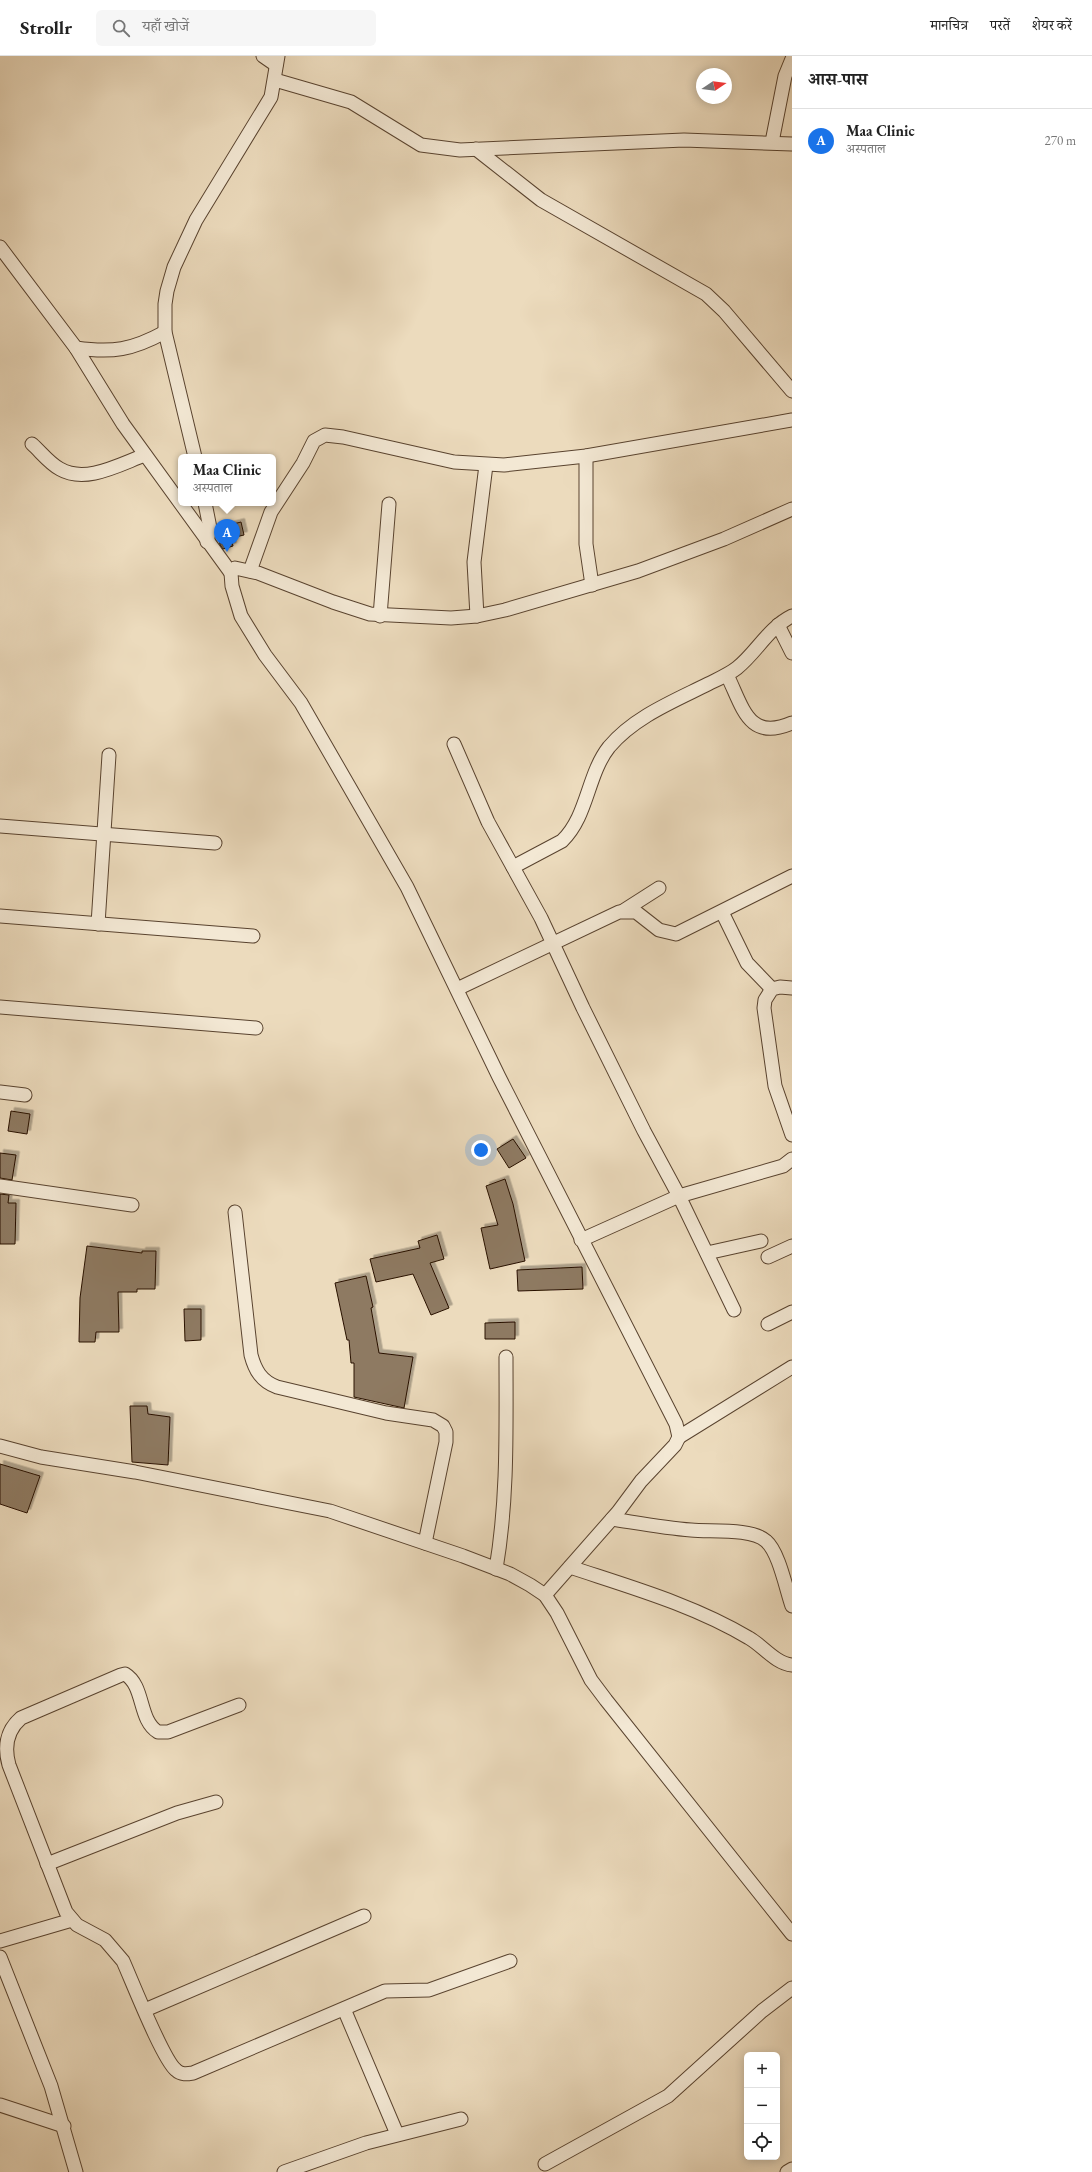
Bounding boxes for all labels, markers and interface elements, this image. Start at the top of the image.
search box [96,10,376,46]
text: Strollr [20,15,72,40]
text: यहाँ खोजें [142,16,189,35]
text: मानचित्र [930,16,968,34]
text: परतें [990,16,1010,34]
text: शेयर करें [1032,16,1072,34]
icon: search [110,17,132,39]
north arrow [696,68,732,104]
text: आस-पास [808,68,867,90]
text: Maa Clinic [846,121,915,140]
text: A [816,132,826,149]
text: 270 m [1045,132,1076,149]
text: अस्पताल [846,140,886,157]
popup [178,454,276,506]
text: Maa Clinic [193,460,261,479]
text: अस्पताल [193,479,232,496]
pin: A [214,519,240,552]
your location [471,1140,491,1160]
map controls [744,2052,780,2160]
button: + [744,2052,780,2088]
button: − [744,2088,780,2124]
button: locate [744,2124,780,2160]

